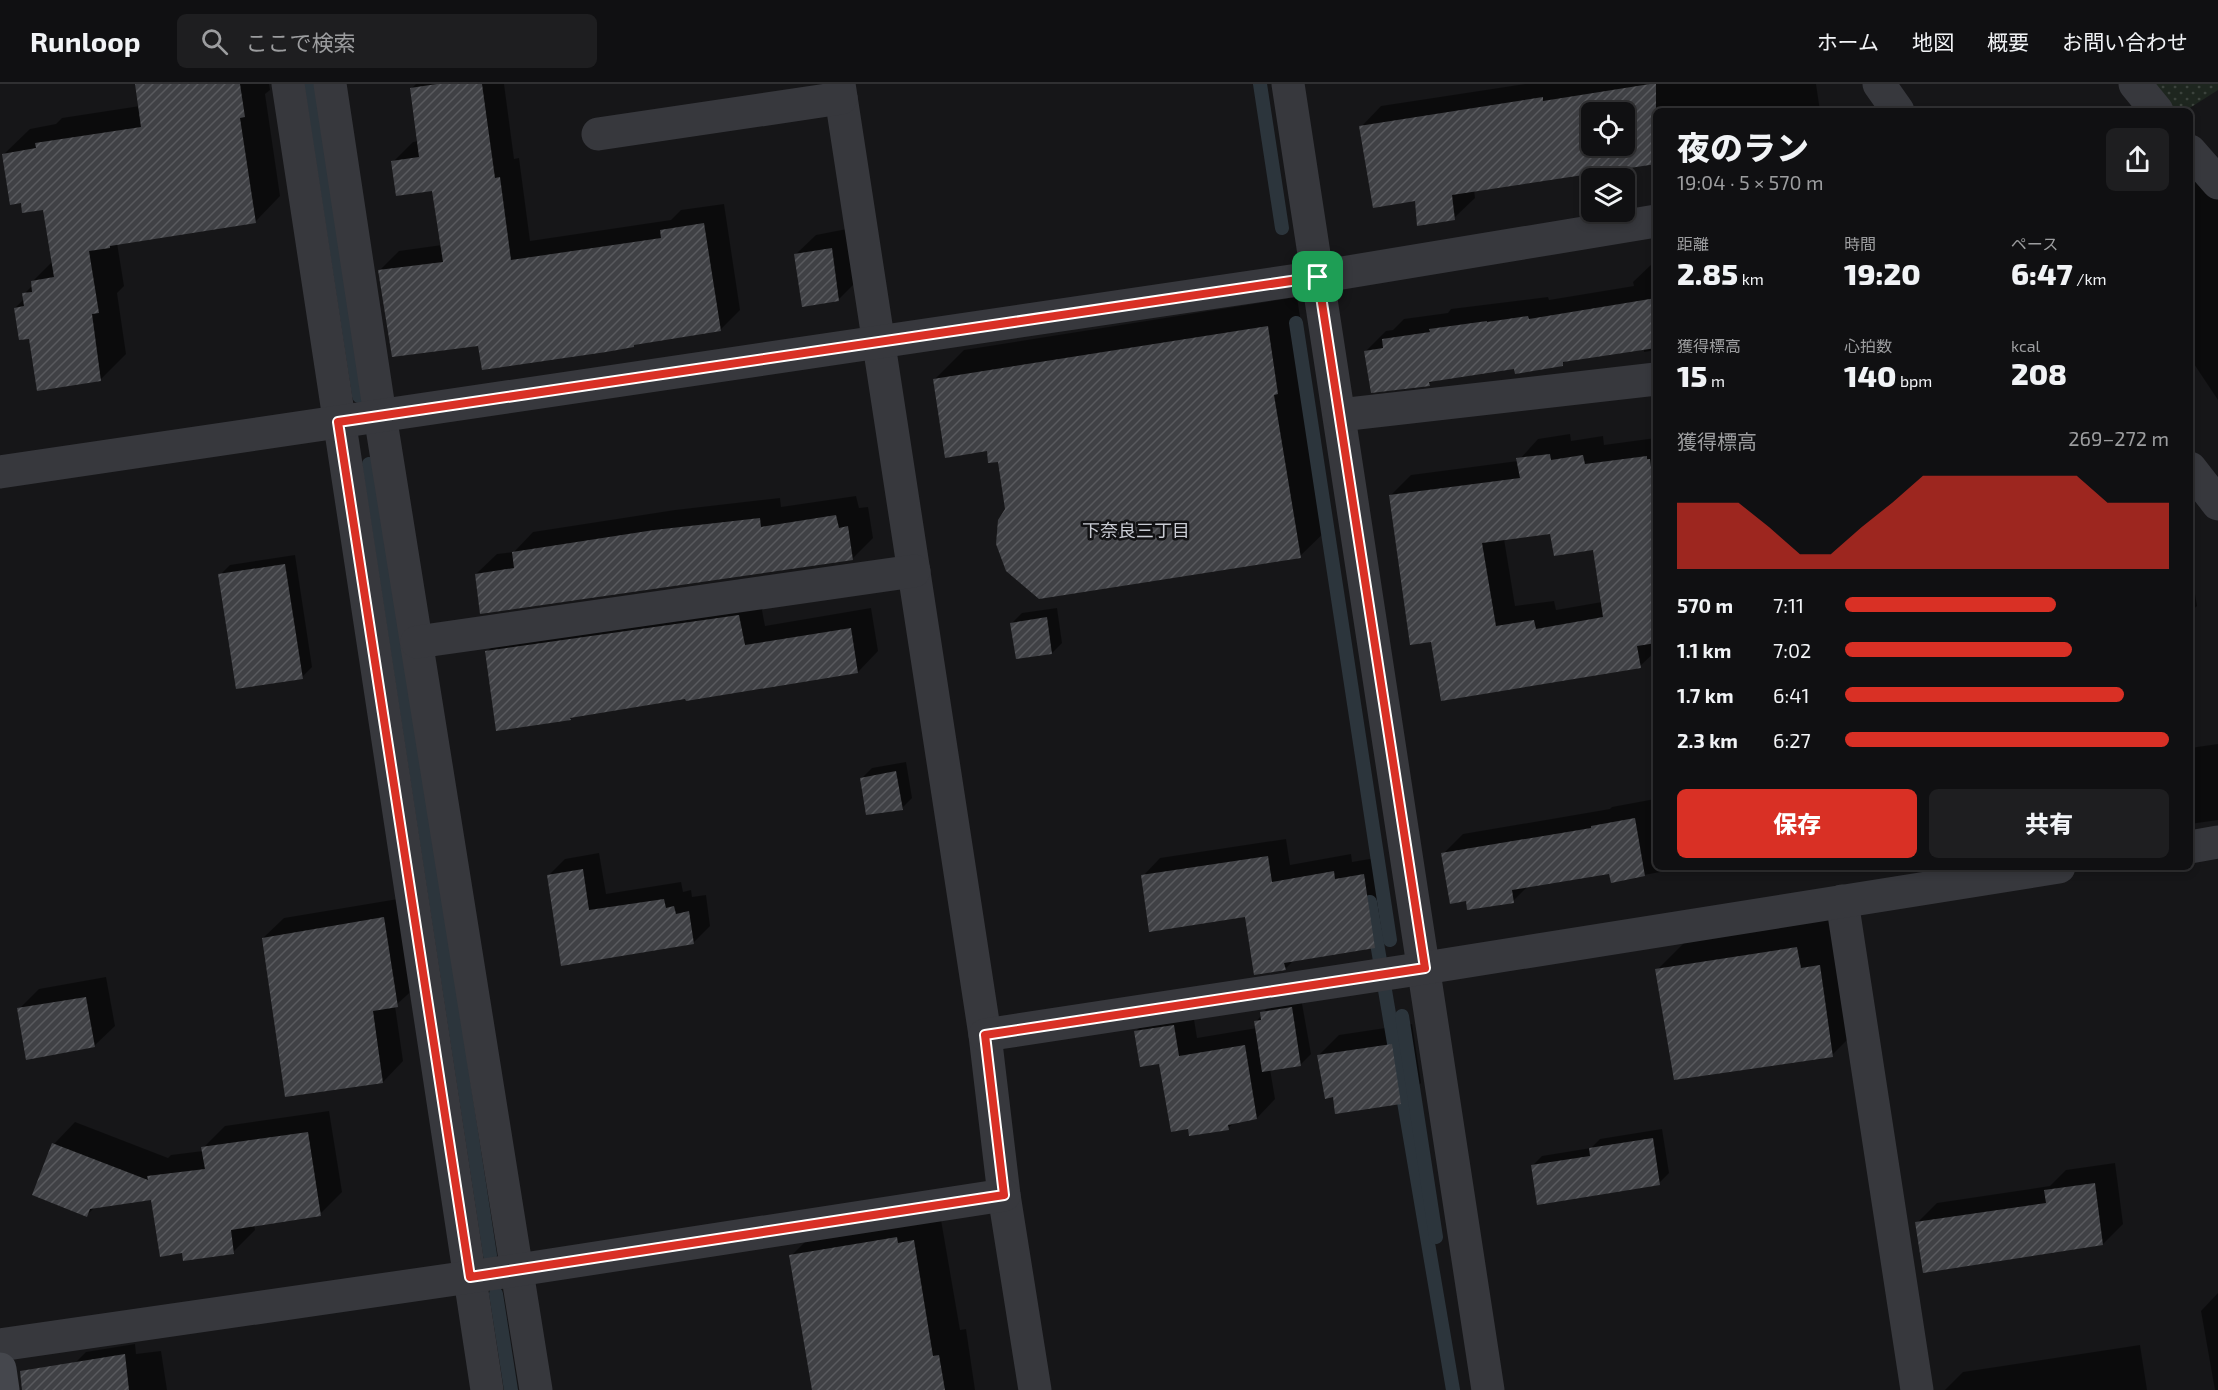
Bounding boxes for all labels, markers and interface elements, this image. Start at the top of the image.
search box [177,14,597,68]
text: Runloop [30,24,141,58]
icon: search [198,25,231,58]
text: ここで検索 [246,29,356,55]
text: ホーム [1817,29,1879,54]
text: 地図 [1912,29,1954,54]
text: 概要 [1987,29,2029,54]
text: お問い合わせ [2062,29,2188,54]
map controls [1581,102,1635,222]
button: locate [1581,102,1635,156]
text: 夜のラン [1677,127,1809,167]
button: share [2106,128,2169,191]
button: layers [1581,168,1635,222]
text: 19:04 · 5 × 570 m [1677,170,1823,194]
text: 距離 [1677,234,1709,253]
text: 時間 [1844,234,1876,253]
text: ペース [2011,234,2058,253]
pin [1292,251,1343,302]
text: 2.85 [1677,255,1738,291]
text: 19:20 [1844,255,1921,291]
text: 6:47 [2011,255,2073,291]
icon: arrive [1301,260,1334,293]
text: km [1738,269,1764,288]
text: /km [2073,269,2107,288]
text: 獲得標高 [1677,336,1741,355]
text: 心拍数 [1844,336,1892,355]
text: kcal [2011,336,2040,355]
text: 208 [2011,355,2067,391]
text: 15 [1677,357,1707,393]
text: 140 [1844,357,1896,393]
text: m [1707,371,1725,390]
text: bpm [1896,371,1932,390]
text: 269–272 m [2068,426,2169,450]
text: 獲得標高 [1677,429,1757,453]
district label: 下奈良三丁目 [1082,519,1190,541]
text: 570 m [1677,593,1733,617]
text: 7:11 [1773,593,1804,617]
text: 1.1 km [1677,638,1731,662]
text: 7:02 [1773,638,1811,662]
text: 1.7 km [1677,683,1734,707]
text: 6:41 [1773,683,1809,707]
text: 2.3 km [1677,728,1738,752]
text: 6:27 [1773,728,1811,752]
button: 保存 [1677,789,1917,858]
button: 共有 [1929,789,2169,858]

